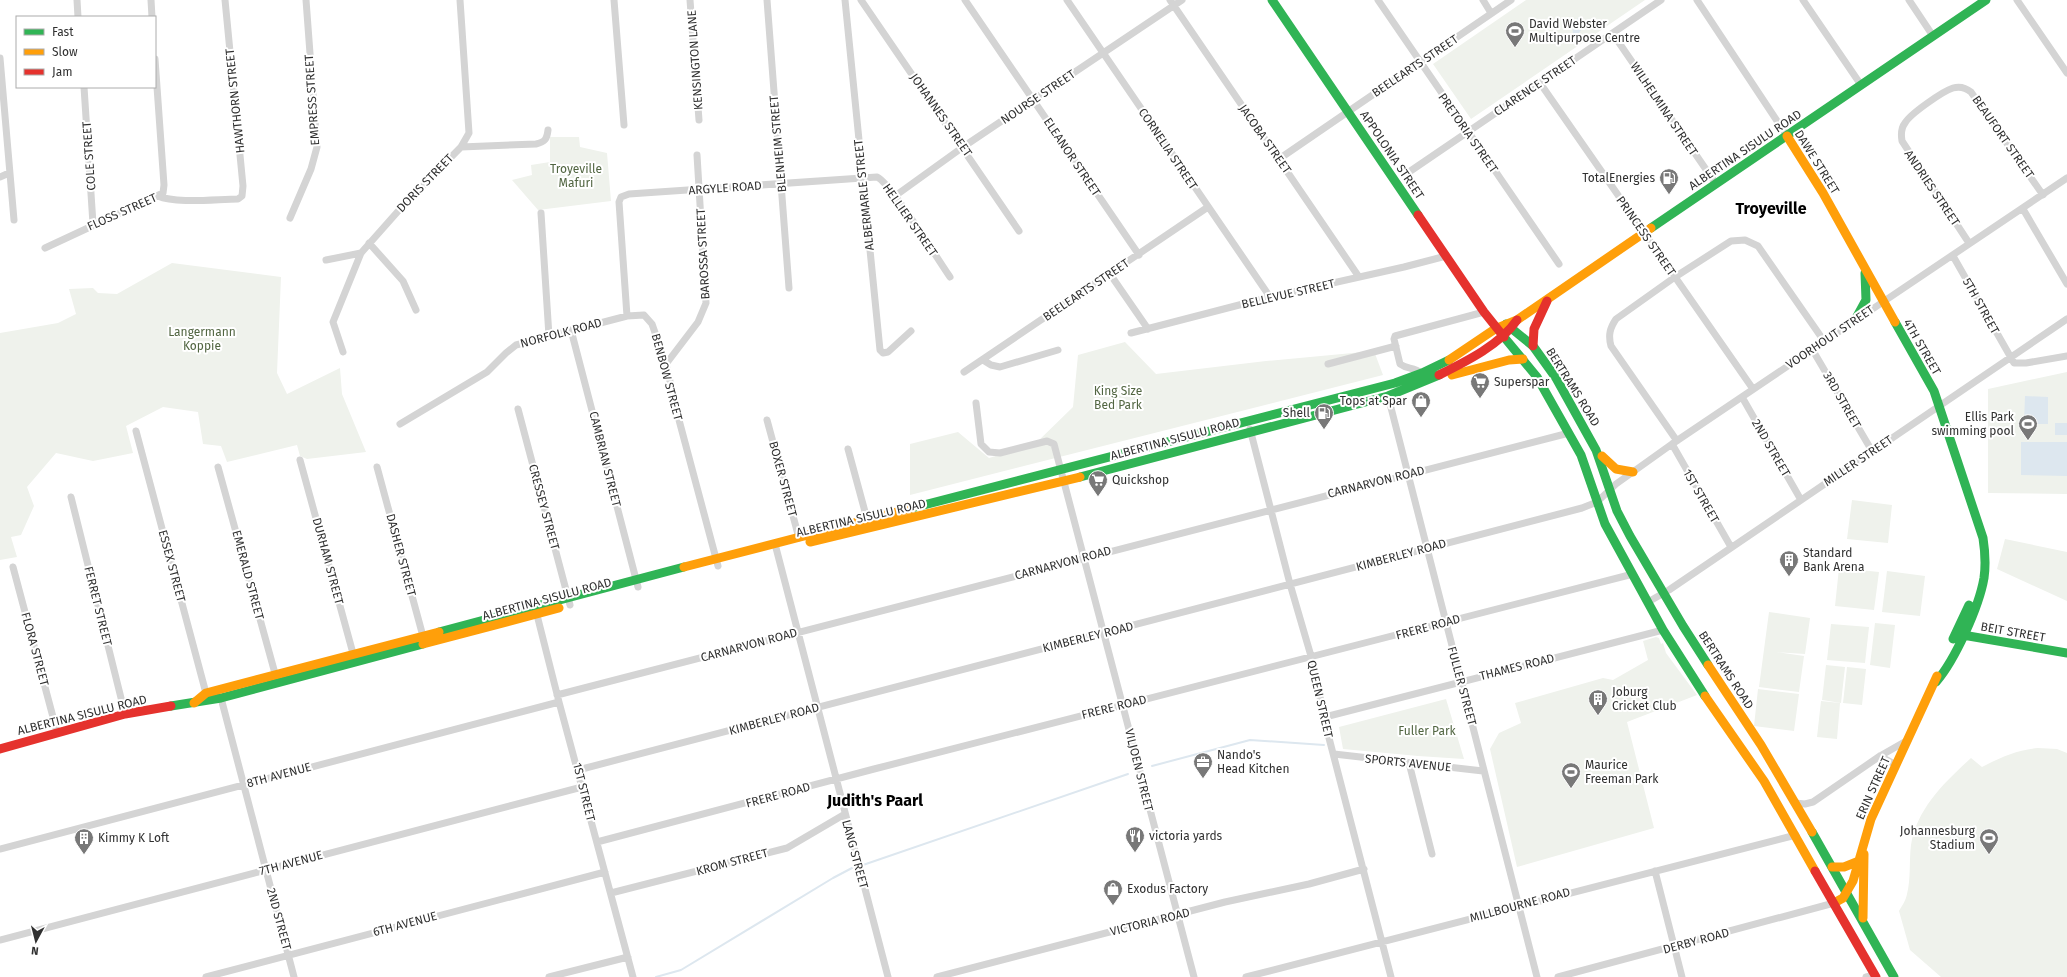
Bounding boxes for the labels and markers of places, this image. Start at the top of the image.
place label: David Webster Multipurpose Centre [1529,17,1640,45]
sports icon: David Webster Multipurpose Centre [1504,20,1526,48]
fuel station icon: TotalEnergies [1658,167,1680,195]
place label: TotalEnergies [1582,171,1655,185]
supermarket icon: Superspar [1469,371,1491,399]
place label: Superspar [1494,375,1550,389]
shop icon: Tops at Spar [1410,390,1432,418]
place label: Tops at Spar [1340,394,1407,408]
fuel station icon: Shell [1313,402,1335,430]
place label: Shell [1283,406,1310,420]
place label: Ellis Park swimming pool [1931,410,2015,438]
sports icon: Ellis Park swimming pool [2017,413,2039,441]
supermarket icon: Quickshop [1087,469,1109,497]
place label: Quickshop [1112,473,1169,487]
place label: Standard Bank Arena [1803,546,1864,574]
building icon: Standard Bank Arena [1778,549,1800,577]
place label: Joburg Cricket Club [1612,685,1677,713]
building icon: Joburg Cricket Club [1587,688,1609,716]
place label: Nando's Head Kitchen [1217,748,1289,776]
office icon: Nando's Head Kitchen [1192,751,1214,779]
place label: Maurice Freeman Park [1585,758,1659,786]
sports icon: Maurice Freeman Park [1560,761,1582,789]
place label: Johannesburg Stadium [1900,824,1976,852]
restaurant icon: victoria yards [1124,825,1146,853]
building icon: Kimmy K Loft [73,827,95,855]
sports icon: Johannesburg Stadium [1978,827,2000,855]
place label: victoria yards [1149,829,1223,843]
place label: Kimmy K Loft [98,831,170,845]
shop icon: Exodus Factory [1102,878,1124,906]
place label: Exodus Factory [1127,882,1208,896]

